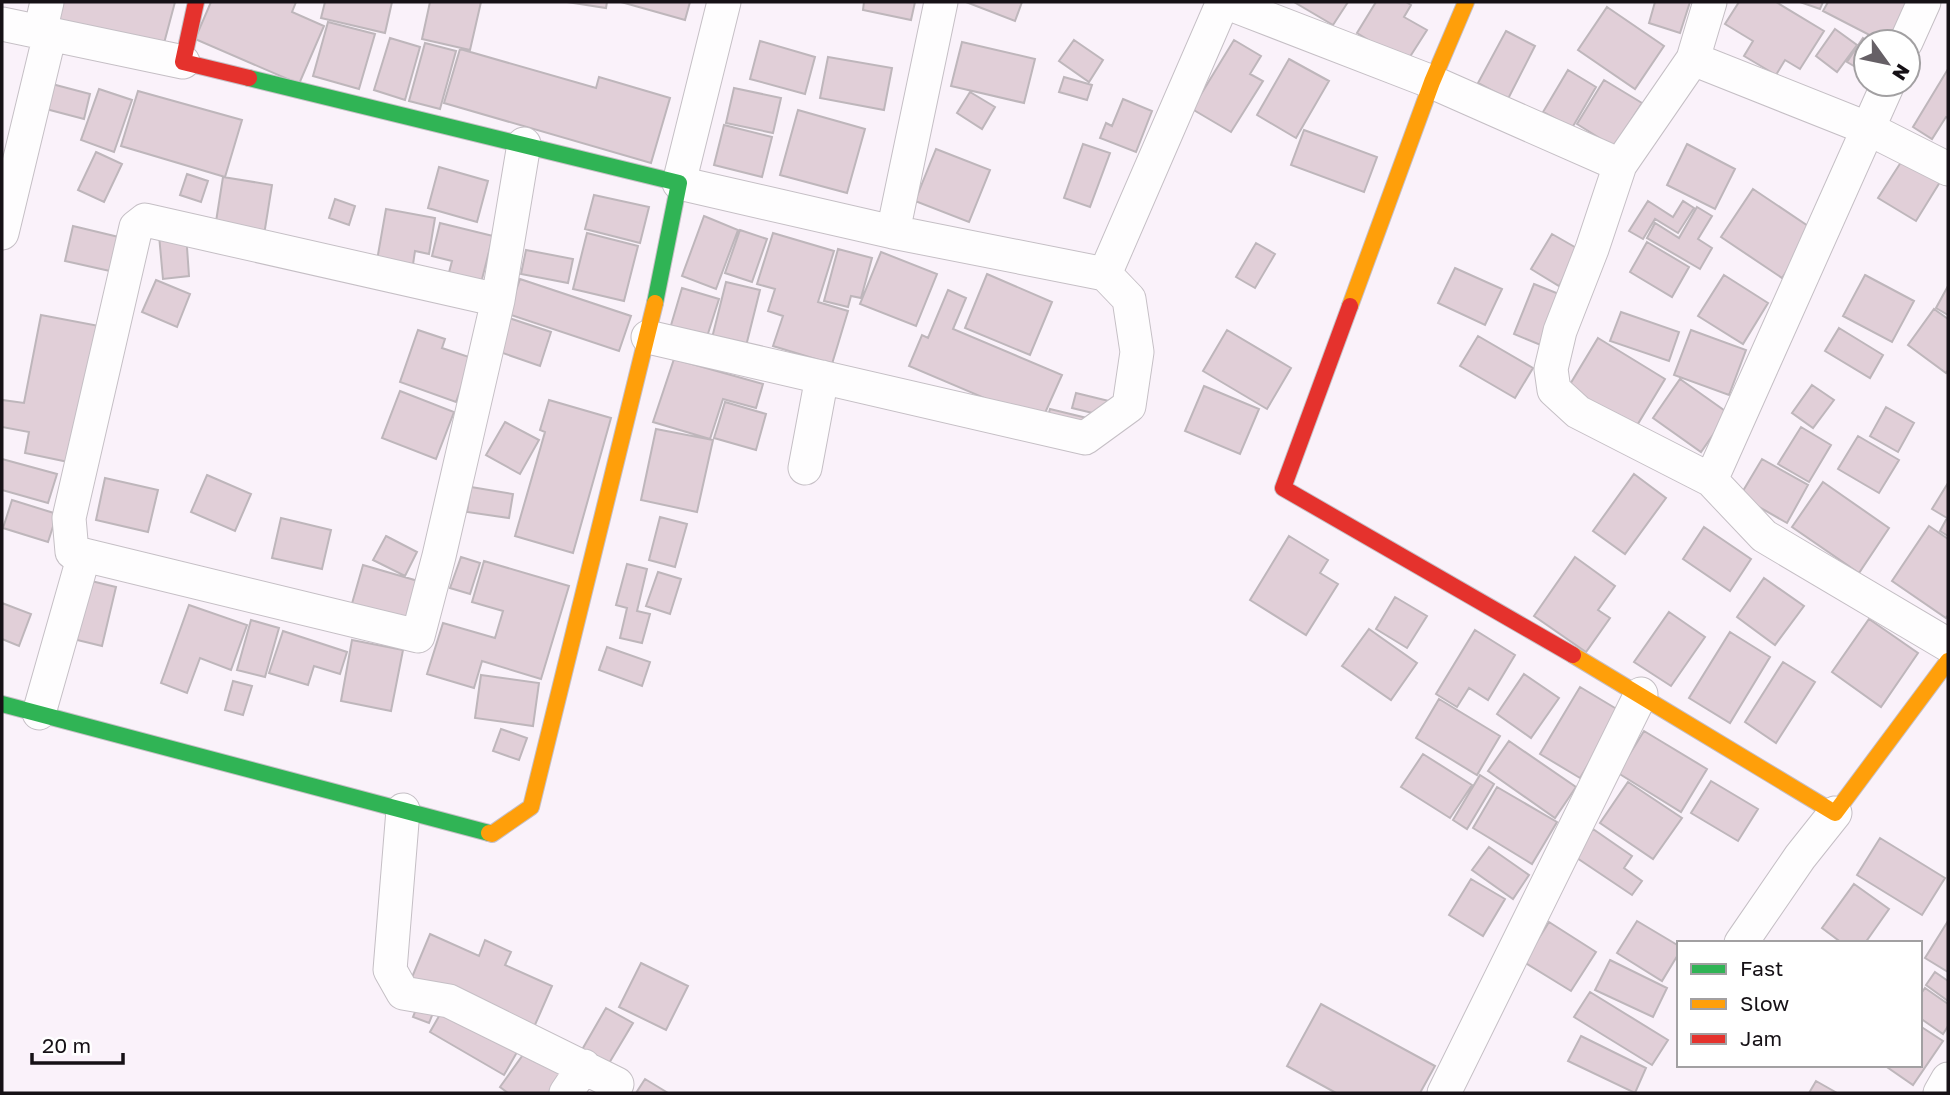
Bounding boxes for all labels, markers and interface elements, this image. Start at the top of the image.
north arrow [1852,28,1922,98]
text: N [1888,60,1915,85]
legend [1677,941,1922,1067]
text: Fast [1740,955,1783,981]
text: Slow [1740,990,1789,1016]
scale bar [32,1021,122,1066]
text: Jam [1740,1025,1782,1051]
text: 20 m [42,1032,91,1058]

